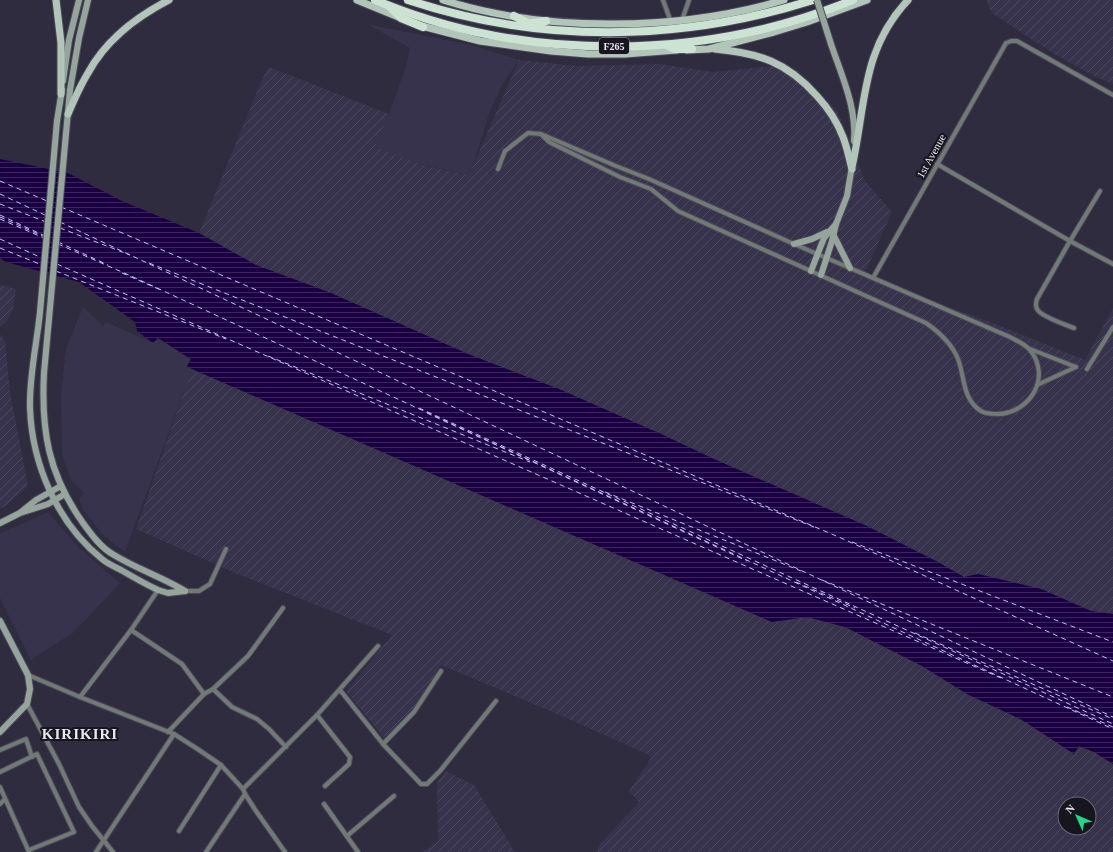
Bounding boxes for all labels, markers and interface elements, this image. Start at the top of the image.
road number: F265 [599,38,629,54]
street label: 1st Avenue [914,132,948,180]
district label: KIRIKIRI [42,726,118,742]
north arrow [1057,796,1097,836]
text: N [1063,802,1077,816]

